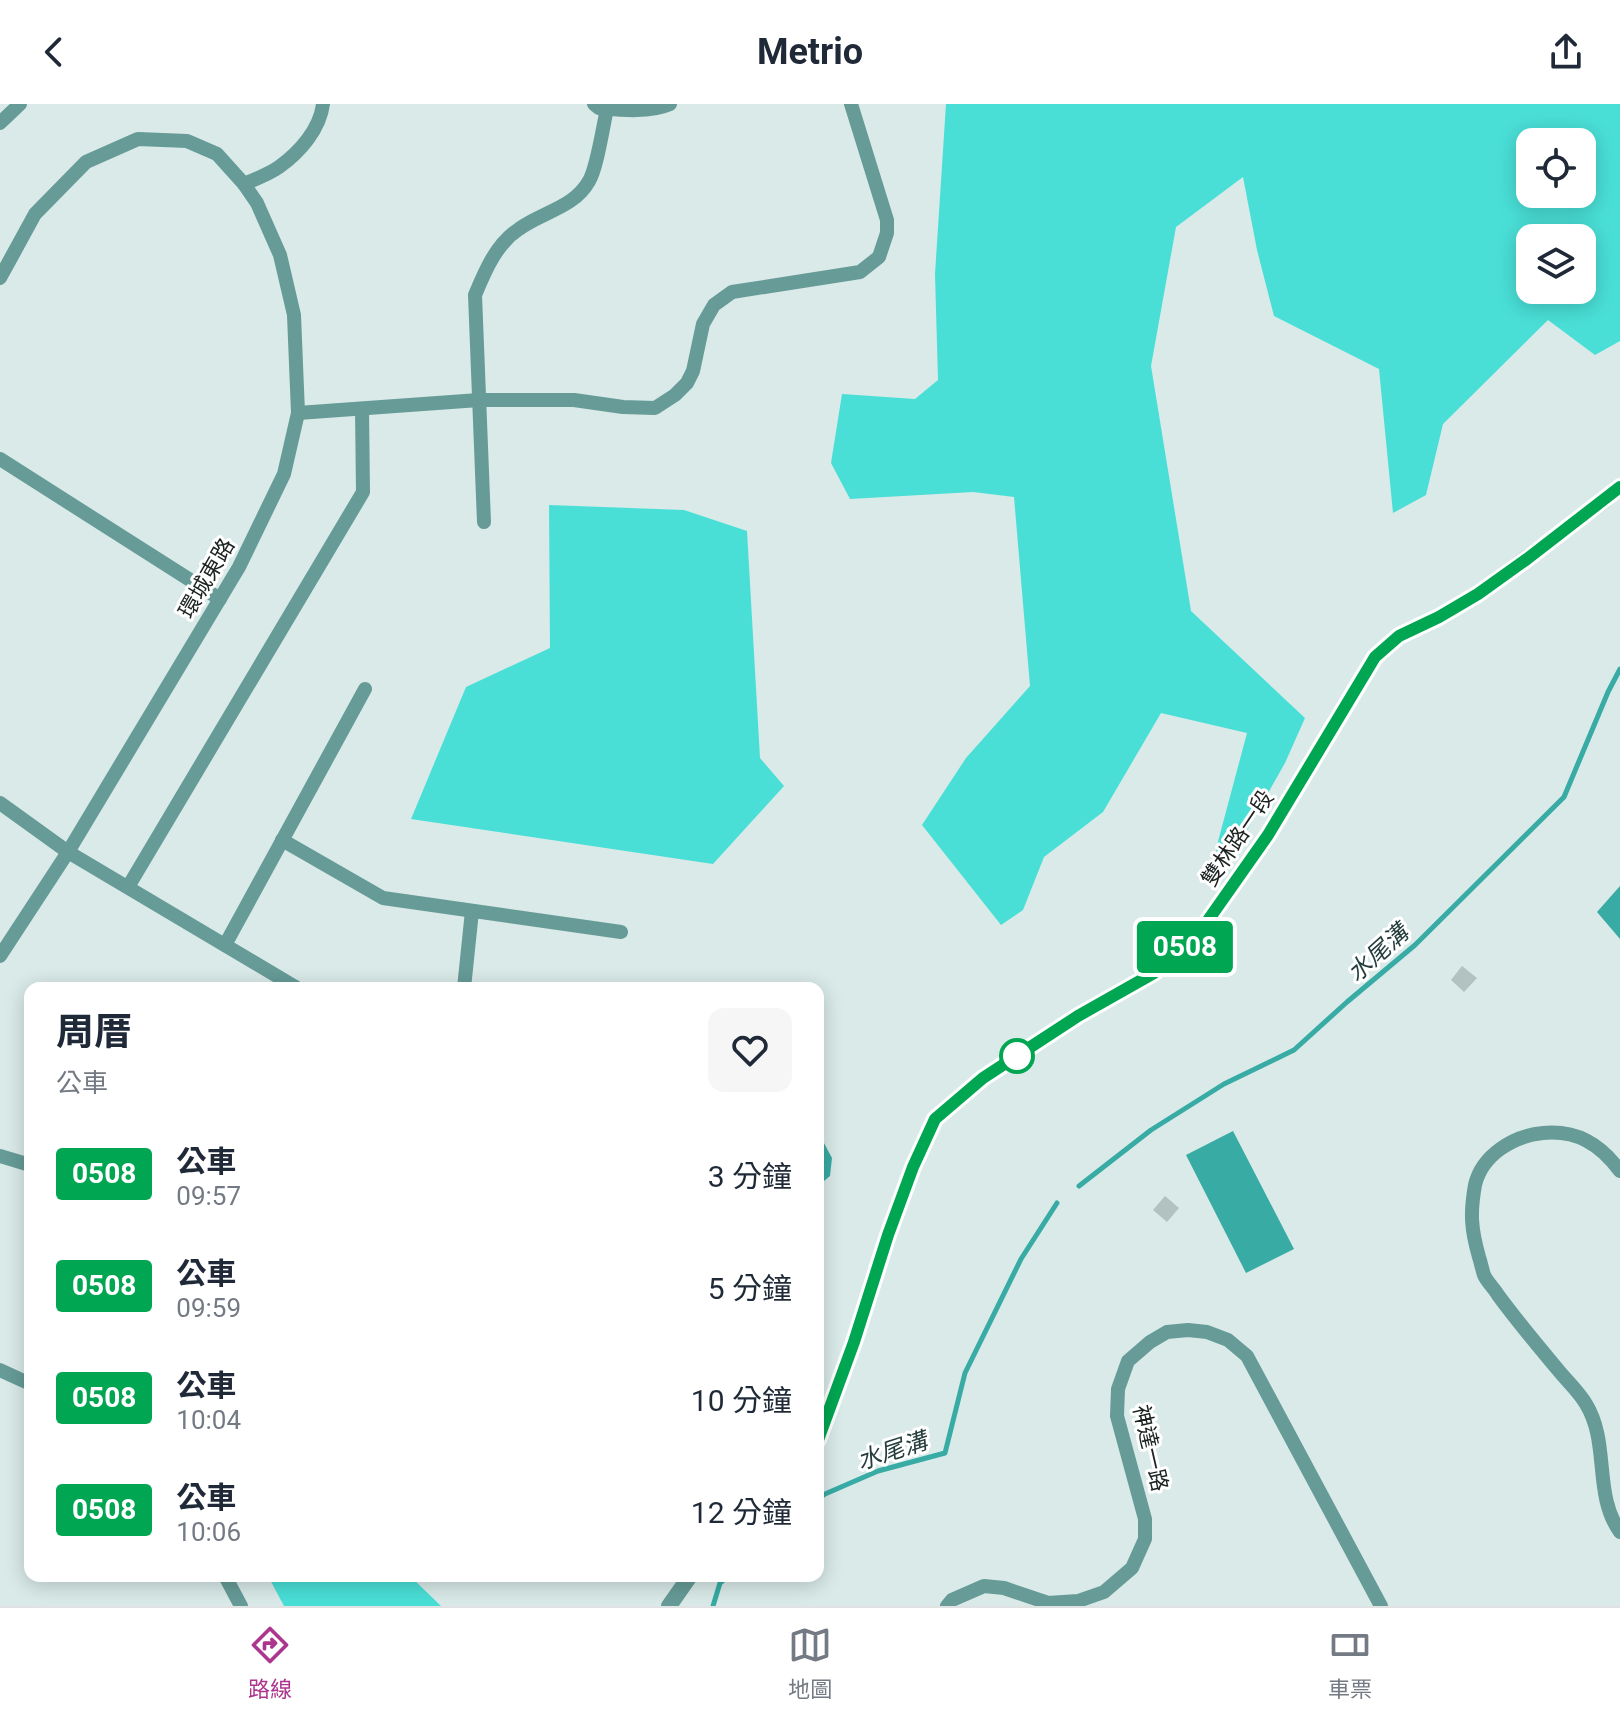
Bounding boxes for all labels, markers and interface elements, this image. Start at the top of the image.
icon: back [32,30,76,74]
icon: share [1544,30,1588,74]
text: Metrio [757,31,863,73]
map controls [1516,128,1596,304]
button: locate [1516,128,1596,208]
button: layers [1516,224,1596,304]
street label: 環城東路 [174,534,239,623]
street label: 雙林路一段 [1196,786,1279,891]
water label: 水尾溝 [1342,916,1416,987]
line badge: 0508 [1129,921,1241,973]
text: 0508 [1153,930,1217,963]
button: heart [708,1008,792,1092]
text: 周厝 [56,1010,132,1054]
unlabelled marker [1000,1039,1034,1073]
text: 公車 [56,1068,108,1098]
text: 公車 [176,1144,236,1179]
text: 0508 [72,1157,136,1190]
text: 3 分鐘 [708,1159,792,1194]
text: 09:57 [176,1181,241,1211]
text: 公車 [176,1256,236,1291]
text: 0508 [72,1269,136,1302]
text: 5 分鐘 [708,1271,792,1306]
text: 09:59 [176,1293,241,1323]
text: 公車 [176,1368,236,1403]
text: 0508 [72,1381,136,1414]
text: 10 分鐘 [691,1383,792,1418]
street label: 神達一路 [1128,1402,1173,1494]
text: 10:04 [176,1405,241,1435]
water label: 水尾溝 [853,1426,933,1475]
text: 公車 [176,1480,236,1515]
text: 0508 [72,1493,136,1526]
text: 12 分鐘 [691,1495,792,1530]
text: 10:06 [176,1517,241,1547]
tab: 路線 [248,1623,292,1703]
tab: 地圖 [788,1623,832,1703]
tab: 車票 [1328,1623,1372,1703]

